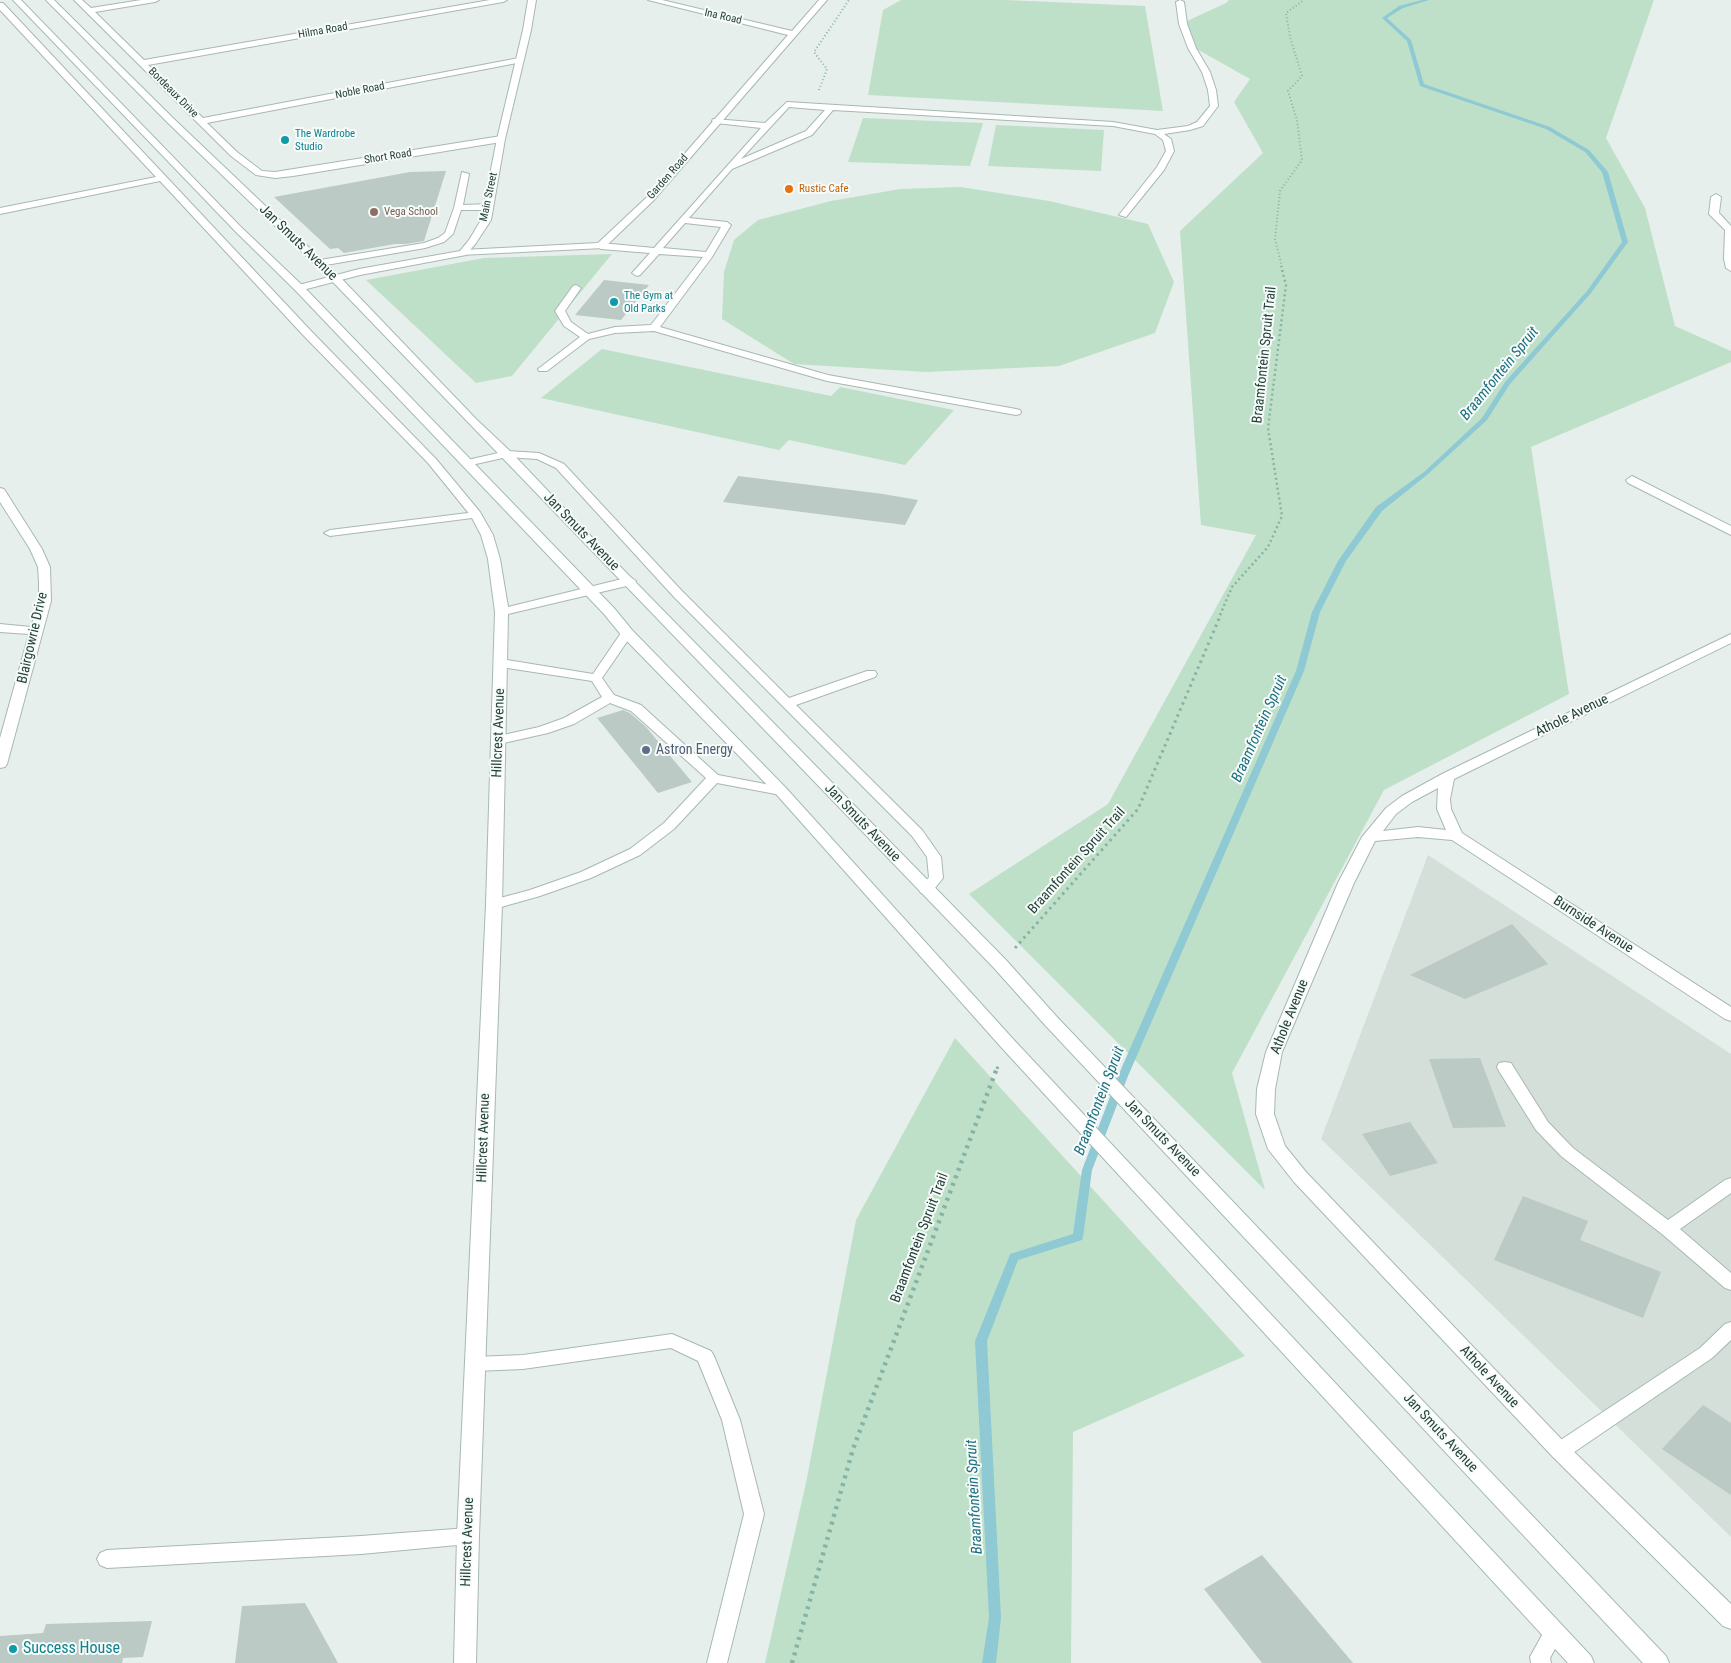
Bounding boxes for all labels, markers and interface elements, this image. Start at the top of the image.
street label: Ina Road [703,6,743,28]
street label: Hilma Road [297,20,349,42]
street label: Bordeaux Drive [145,65,201,121]
street label: Noble Road [334,80,386,102]
place label: The Wardrobe Studio [295,127,355,153]
marker: The Wardrobe Studio [279,134,291,146]
street label: Short Road [363,147,413,167]
street label: Garden Road [645,152,691,202]
street label: Main Street [477,171,501,223]
place label: Rustic Cafe [799,182,849,196]
marker: Rustic Cafe [783,183,795,195]
street label: Jan Smuts Avenue [255,202,341,284]
place label: Vega School [384,205,438,219]
marker: Vega School [368,206,380,218]
street label: Braamfontein Spruit Trail [1249,286,1281,424]
place label: The Gym at Old Parks [624,289,673,315]
marker: The Gym at Old Parks [608,296,620,308]
water label: Braamfontein Spruit [1457,324,1543,424]
street label: Jan Smuts Avenue [540,489,622,575]
street label: Blairgowrie Drive [14,591,52,685]
water label: Braamfontein Spruit [1228,673,1292,785]
street label: Hillcrest Avenue [489,688,509,778]
street label: Athole Avenue [1533,691,1611,741]
place label: Astron Energy [656,742,733,758]
marker: Astron Energy [640,744,652,756]
street label: Jan Smuts Avenue [821,780,903,866]
street label: Braamfontein Spruit Trail [1025,804,1129,918]
street label: Burnside Avenue [1550,893,1636,957]
street label: Athole Avenue [1267,977,1313,1057]
water label: Braamfontein Spruit [1071,1044,1129,1158]
street label: Hillcrest Avenue [474,1093,494,1183]
street label: Jan Smuts Avenue [1121,1095,1203,1181]
street label: Braamfontein Spruit Trail [888,1171,952,1305]
street label: Athole Avenue [1456,1342,1522,1412]
street label: Jan Smuts Avenue [1399,1390,1481,1476]
water label: Braamfontein Spruit [963,1439,987,1555]
street label: Hillcrest Avenue [458,1497,478,1587]
place label: Success House [23,1639,120,1659]
marker: Success House [7,1643,19,1655]

